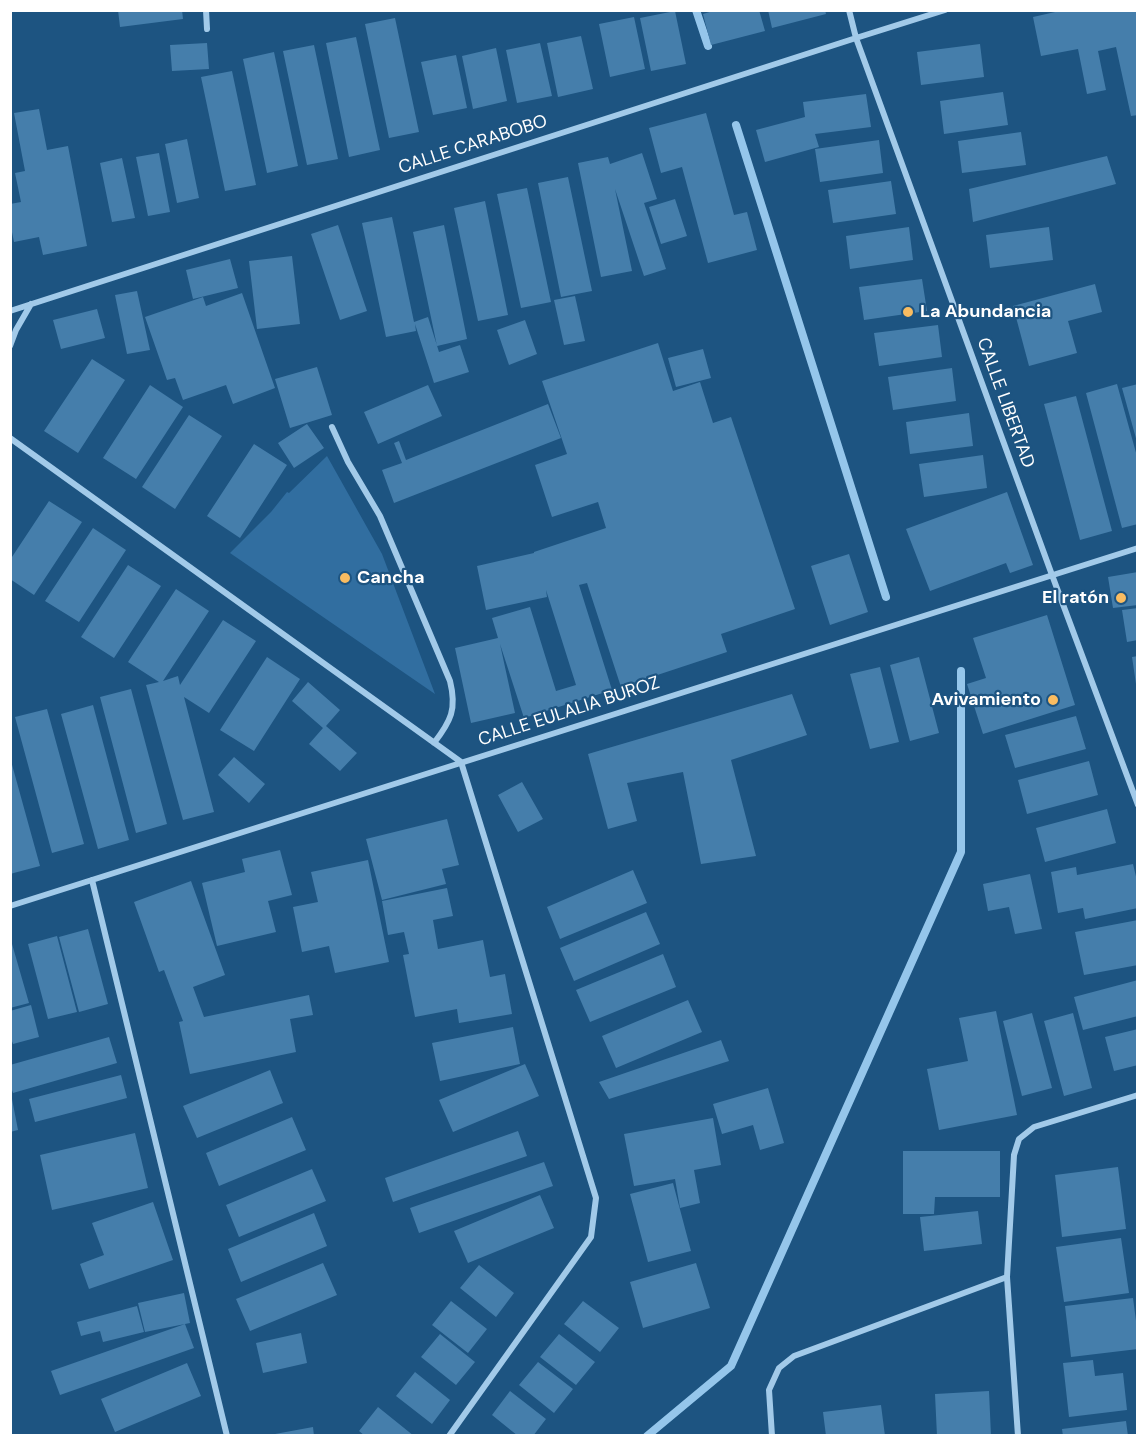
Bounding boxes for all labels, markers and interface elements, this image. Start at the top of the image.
street label: CALLE CARABOBO [396,111,550,179]
place label: La Abundancia [920,301,1051,323]
marker: La Abundancia [901,305,915,319]
street label: CALLE LIBERTAD [971,335,1039,471]
place label: Cancha [357,567,425,589]
marker: Cancha [338,571,352,585]
place label: El ratón [1042,587,1109,609]
marker: El ratón [1114,591,1128,605]
street label: CALLE EULALIA BUROZ [476,672,662,752]
place label: Avivamiento [932,689,1041,711]
marker: Avivamiento [1046,693,1060,707]

